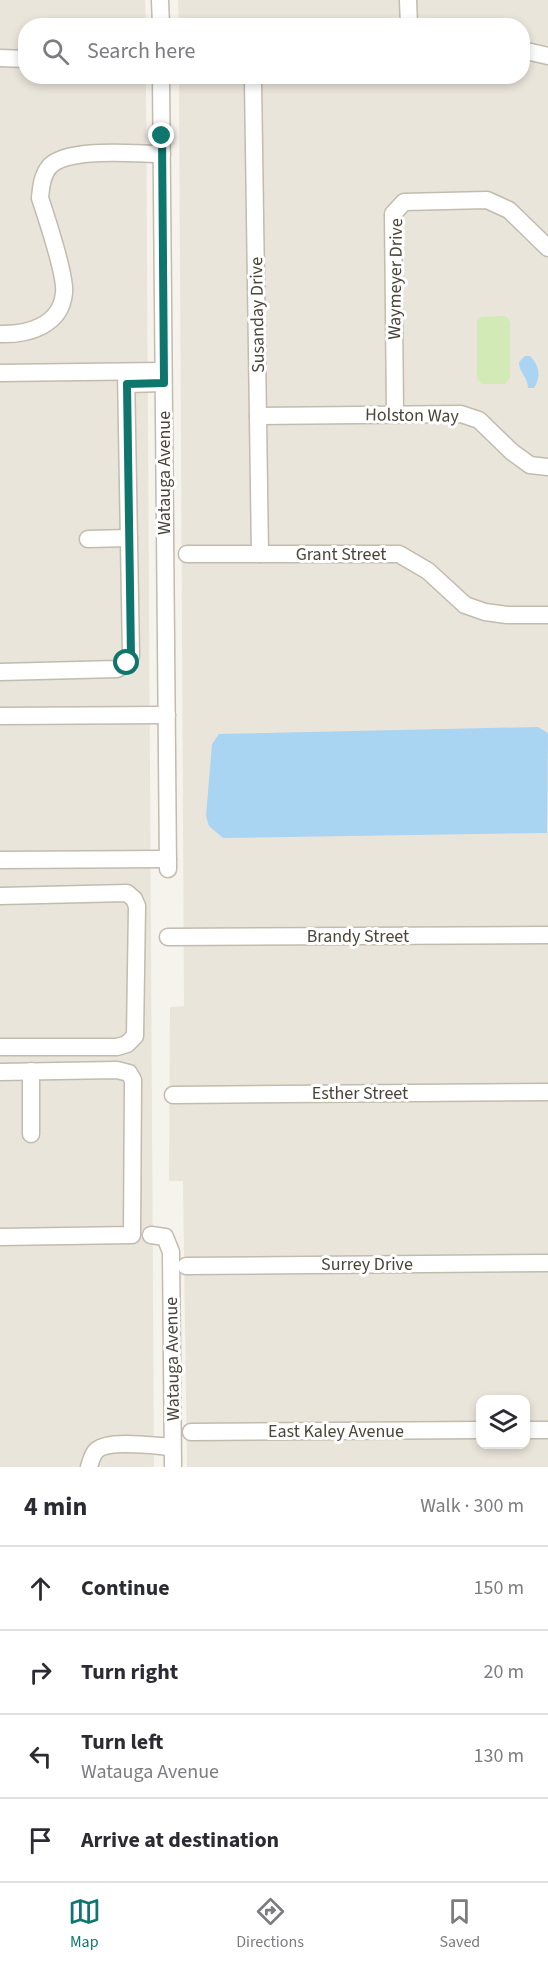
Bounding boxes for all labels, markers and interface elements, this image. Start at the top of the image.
search box [18,18,530,84]
icon: search [39,35,72,68]
text: Search here [87,35,195,67]
route end [148,122,174,148]
street label: Waymeyer Drive [382,218,409,340]
street label: Susanday Drive [244,257,271,373]
street label: Holston Way [365,402,460,429]
street label: Watauga Avenue [152,411,177,535]
street label: Grant Street [296,542,386,567]
route start [113,649,139,675]
street label: Brandy Street [307,924,409,949]
street label: Esther Street [312,1081,408,1106]
street label: Surrey Drive [321,1252,413,1277]
street label: Watauga Avenue [159,1297,186,1421]
map controls [476,1395,530,1449]
button: layers [476,1395,530,1449]
street label: East Kaley Avenue [268,1419,404,1444]
text: 4 min [24,1488,87,1525]
text: Walk · 300 m [420,1492,524,1520]
icon: ahead [24,1572,57,1605]
text: Continue [81,1572,170,1604]
text: 150 m [474,1574,524,1602]
icon: right [24,1656,57,1689]
text: Turn right [81,1656,178,1688]
text: 20 m [484,1658,524,1686]
text: Turn left [81,1726,163,1758]
icon: left [24,1740,57,1773]
text: 130 m [474,1742,524,1770]
text: Watauga Avenue [81,1758,219,1786]
icon: arrive [24,1824,57,1857]
text: Arrive at destination [81,1824,279,1856]
tab: Map [68,1895,101,1953]
tab: Directions [236,1895,304,1953]
tab: Saved [439,1895,480,1953]

